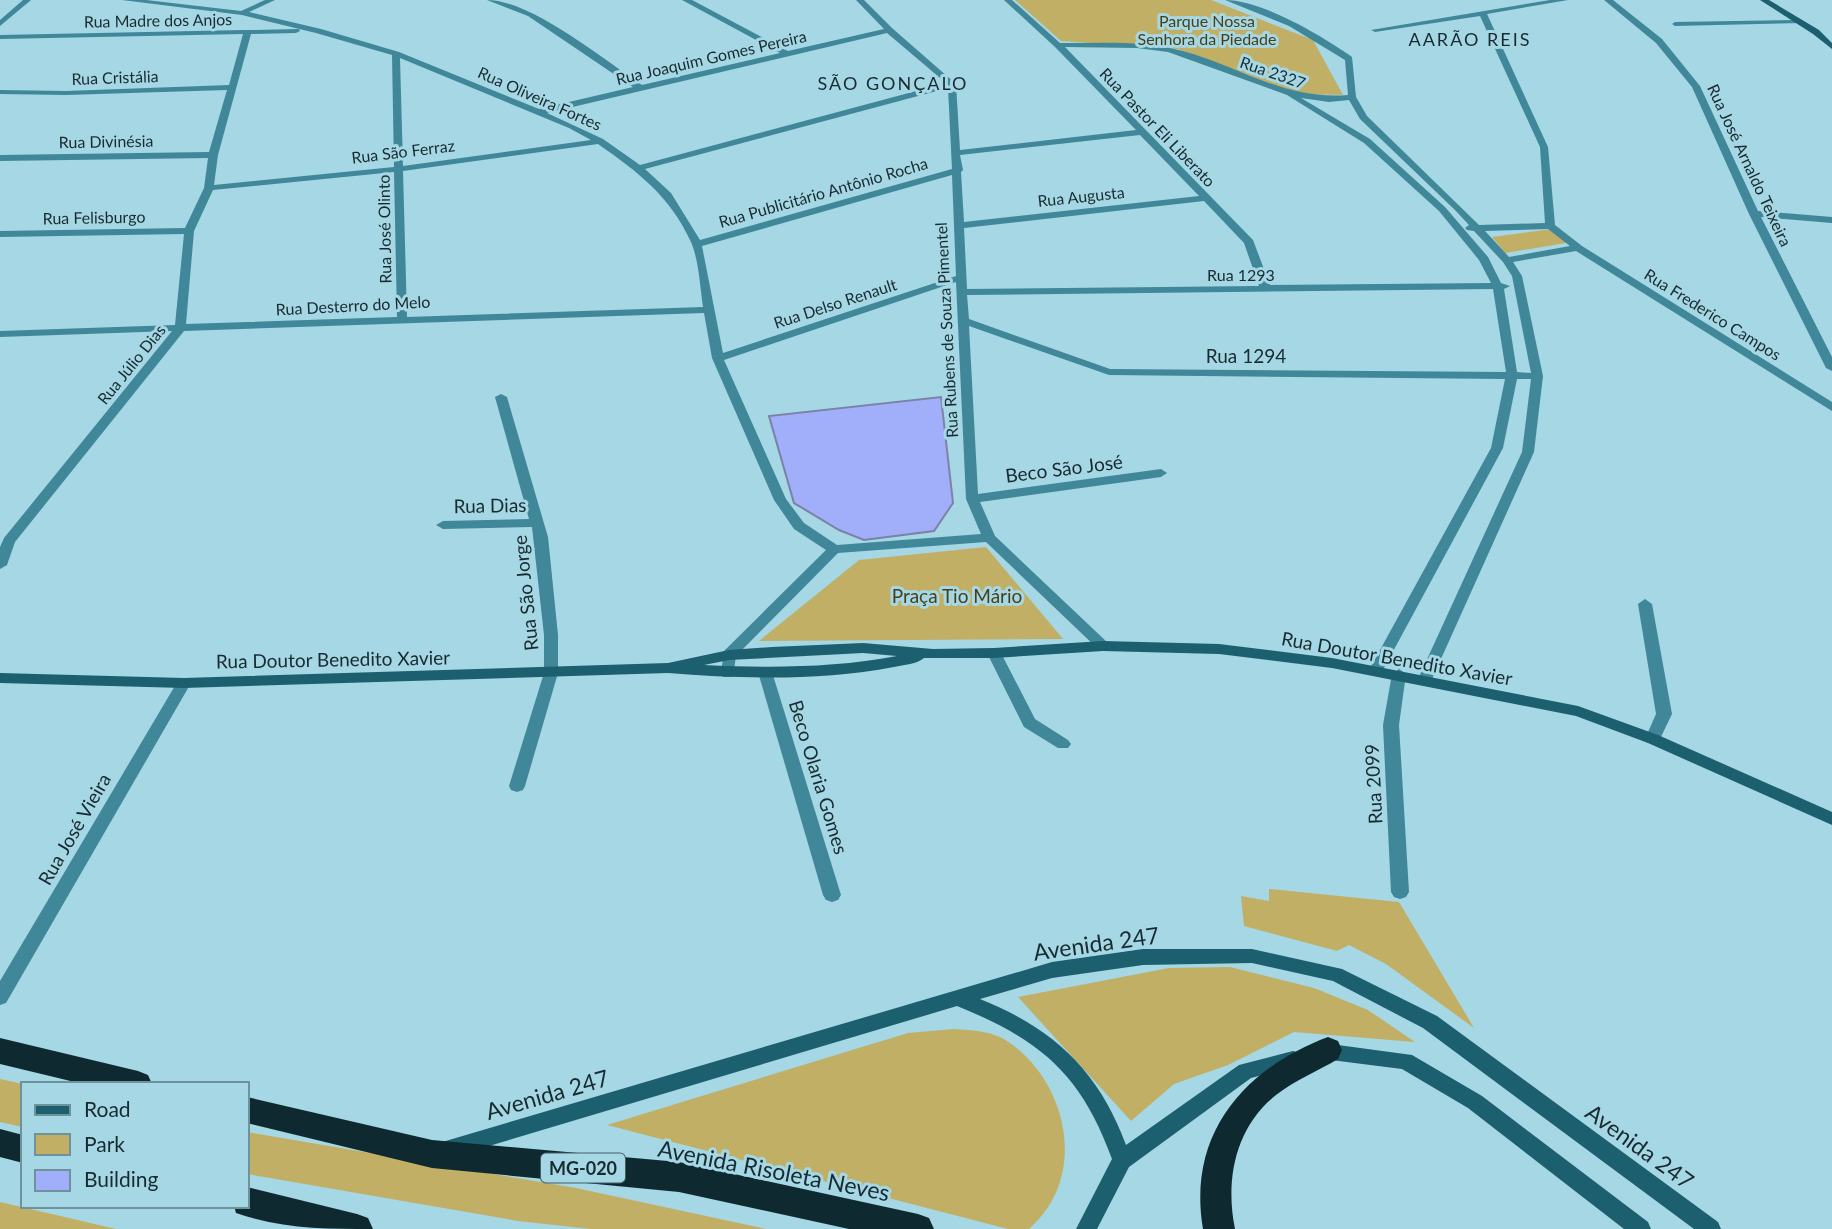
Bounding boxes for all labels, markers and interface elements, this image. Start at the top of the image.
street label: Rua Madre dos Anjos [84,9,232,31]
park label: Parque Nossa Senhora da Piedade [1138,11,1276,48]
street label: Rua Joaquim Gomes Pereira [614,26,808,88]
district label: AARÃO REIS [1409,28,1532,50]
street label: Rua 2327 [1238,52,1308,92]
street label: Rua Oliveira Fortes [475,62,605,134]
street label: Rua Pastor Eli Liberato [1096,64,1220,190]
street label: Rua Cristália [71,66,159,88]
district label: SÃO GONÇALO [818,72,968,94]
street label: Rua José Arnaldo Teixeira [1704,81,1796,249]
street label: Rua Divinésia [58,131,154,151]
street label: Rua São Ferraz [350,135,456,167]
street label: Rua Publicitário Antônio Rocha [716,153,930,231]
street label: Rua José Olinto [374,174,394,284]
street label: Rua Augusta [1036,182,1126,210]
street label: Rua Felisburgo [42,207,146,227]
street label: Rua Rubens de Souza Pimentel [931,222,961,438]
street label: Rua Frederico Campos [1641,264,1785,364]
street label: Rua 1293 [1207,265,1275,284]
street label: Rua Delso Renault [771,274,899,332]
street label: Rua Desterro do Melo [275,291,431,319]
street label: Rua Júlio Dias [93,320,169,408]
street label: Rua 1294 [1206,344,1286,367]
street label: Beco São José [1004,449,1124,487]
street label: Rua Dias [453,493,527,517]
street label: Rua São Jorge [507,534,543,652]
park label: Praça Tio Mário [892,584,1022,607]
street label: Rua Doutor Benedito Xavier [1280,626,1514,690]
street label: Rua Doutor Benedito Xavier [216,645,450,673]
street label: Beco Olaria Gomes [785,697,853,857]
street label: Rua 2099 [1359,743,1387,825]
street label: Rua José Vieira [33,769,115,889]
street label: Avenida 247 [1031,920,1161,966]
street label: Avenida 247 [482,1063,612,1125]
legend [21,1082,248,1208]
text: Road [84,1096,131,1121]
street label: Avenida 247 [1580,1097,1700,1195]
text: Park [84,1131,125,1156]
street label: Avenida Risoleta Neves [656,1134,892,1206]
road number: MG-020 [541,1154,625,1182]
text: Building [84,1166,159,1191]

